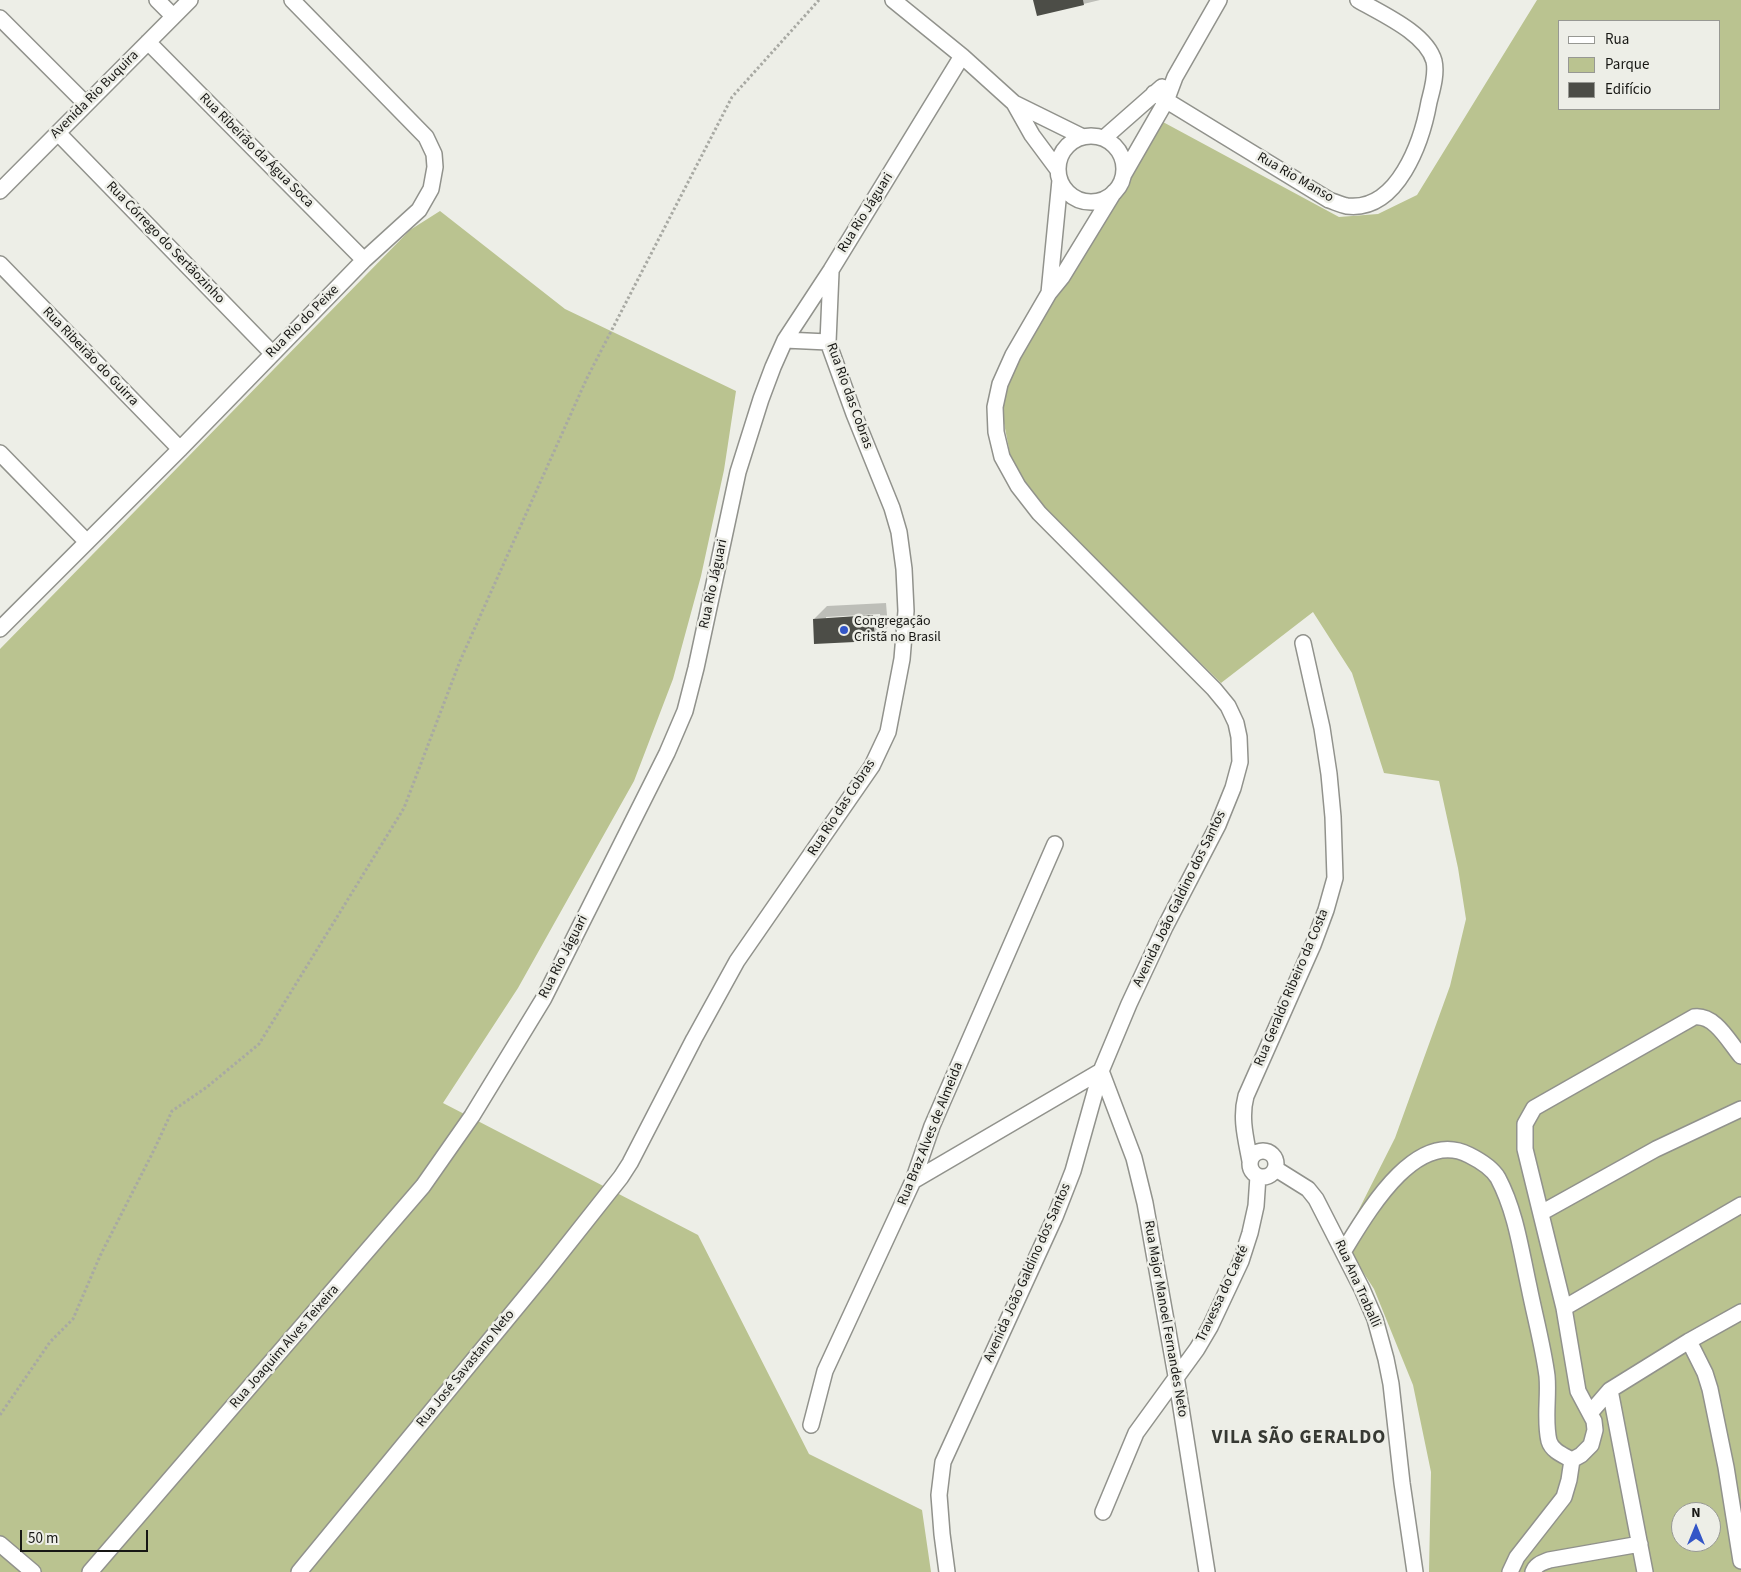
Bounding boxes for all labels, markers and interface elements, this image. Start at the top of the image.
legend [1558,20,1721,110]
text: Rua [1605,29,1629,50]
street label: Avenida Rio Buquira [47,47,143,143]
text: Parque [1605,54,1649,75]
text: Edifício [1605,79,1652,100]
street label: Rua Ribeirão da Água Soca [195,90,317,212]
street label: Rua Rio Manso [1254,149,1336,207]
street label: Rua Rio Jáguari [835,170,897,256]
street label: Rua Córrego do Sertãozinho [102,178,228,308]
street label: Rua Rio do Peixe [263,282,343,362]
street label: Rua Ribeirão do Guirra [38,304,142,410]
street label: Rua Rio das Cobras [822,341,876,451]
street label: Rua Rio Jáguari [696,538,732,630]
place label: Congregação Cristã no Brasil [854,614,941,646]
marker: Congregação Cristã no Brasil [838,624,850,636]
street label: Rua Rio das Cobras [805,757,879,859]
street label: Avenida João Galdino dos Santos [1130,808,1230,990]
street label: Rua Geraldo Ribeiro da Costa [1251,907,1333,1069]
street label: Rua Rio Jáguari [536,913,592,1001]
street label: Rua Braz Alves de Almeida [895,1060,967,1208]
street label: Avenida João Galdino dos Santos [981,1181,1075,1365]
street label: Rua Major Manoel Fernandes Neto [1139,1219,1191,1419]
street label: Rua Ana Traballi [1330,1238,1384,1330]
street label: Travessa do Caeté [1193,1243,1253,1345]
street label: Rua Joaquim Alves Teixeira [227,1282,343,1412]
street label: Rua José Savastano Neto [413,1307,519,1431]
district label: VILA SÃO GERALDO [1210,1428,1388,1450]
north arrow [1671,1502,1721,1552]
text: N [1691,1503,1701,1523]
scale bar [22,1520,150,1552]
text: 50 m [28,1528,58,1549]

